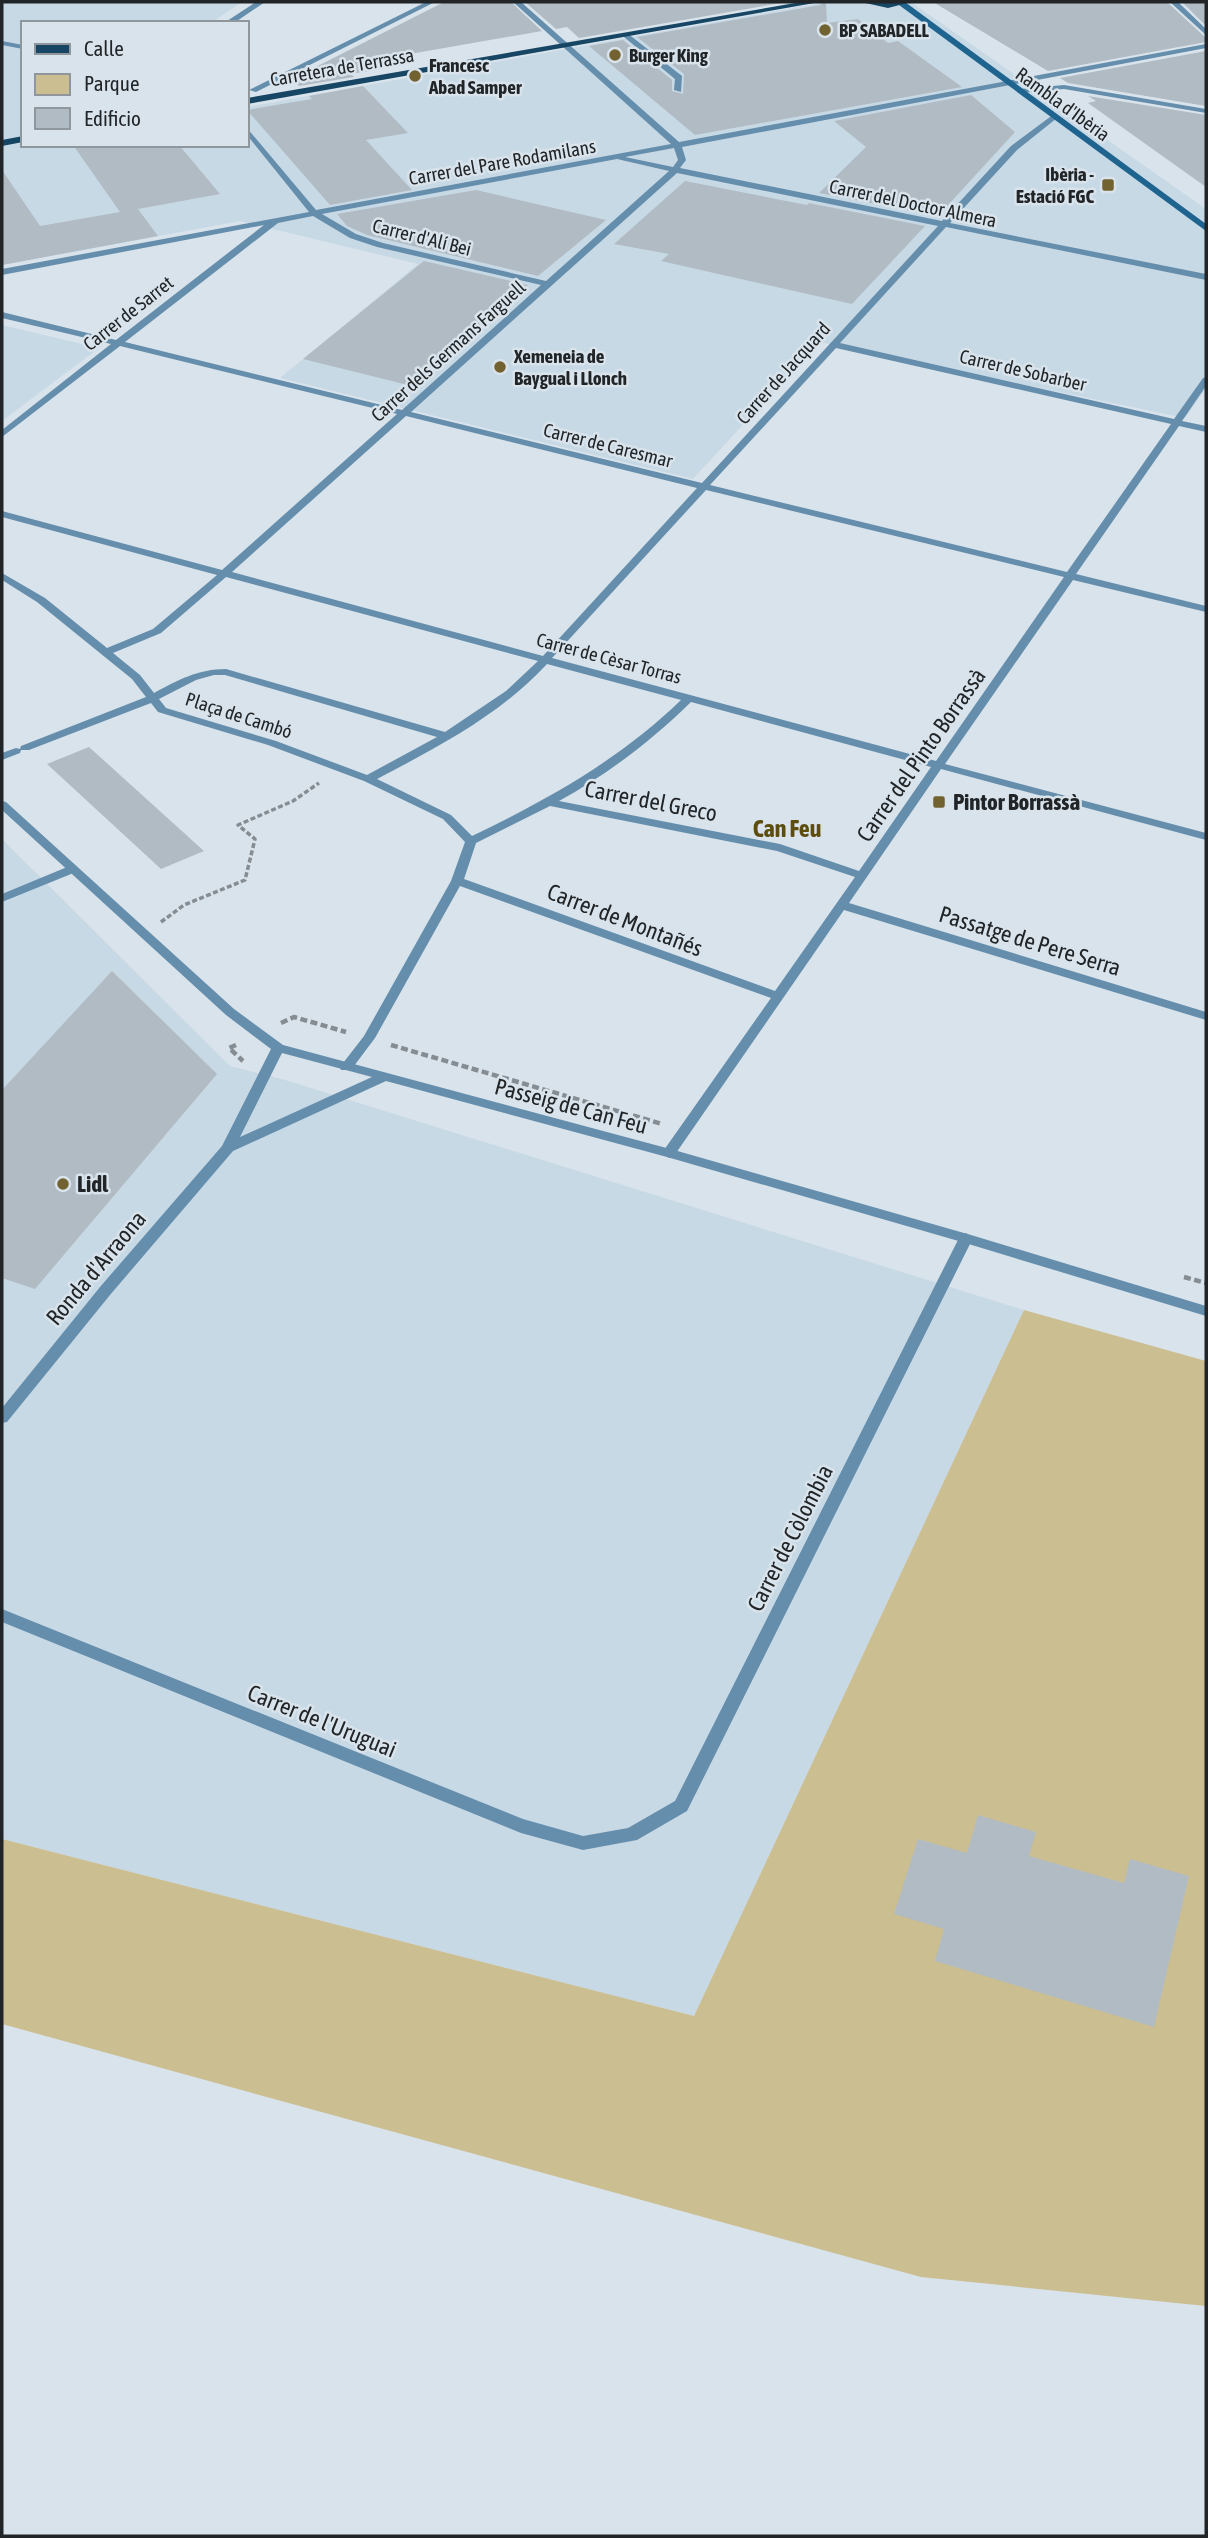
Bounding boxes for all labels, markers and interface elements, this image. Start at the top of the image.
place label: BP SABADELL [839,19,930,41]
legend [21,21,248,147]
marker: BP SABADELL [817,22,833,38]
text: Calle [84,36,124,60]
street label: Carretera de Terrassa [268,44,416,90]
place label: Burger King [629,44,709,66]
marker: Burger King [607,47,623,63]
place label: Francesc Abad Samper [428,54,522,98]
street label: Rambla d'Ibèria [1012,63,1114,145]
marker: Francesc Abad Samper [407,68,423,84]
text: Parque [84,71,139,95]
text: Edificio [84,106,141,130]
street label: Carrer del Pare Rodamilans [407,135,597,189]
place label: Ibèria - Estació FGC [1016,163,1094,207]
street label: Carrer del Doctor Almera [827,175,999,231]
marker: Ibèria - Estació FGC [1100,177,1116,193]
street label: Carrer d'Alí Bei [370,214,474,260]
street label: Carrer de Sarret [79,271,177,355]
street label: Carrer dels Germans Farguell [366,276,530,426]
street label: Carrer de Jacquard [732,318,834,428]
place label: Xemeneia de Baygual i Llonch [513,345,627,389]
street label: Carrer de Sobarber [958,345,1089,395]
marker: Xemeneia de Baygual i Llonch [492,359,508,375]
street label: Carrer de Caresmar [541,418,675,472]
street label: Carrer de Cèsar Torras [534,628,684,688]
street label: Carrer del Pinto Borrassà [851,663,991,847]
street label: Plaça de Cambó [183,687,295,743]
street label: Carrer del Greco [583,775,719,827]
place label: Pintor Borrassà [953,789,1080,815]
marker: Pintor Borrassà [931,794,947,810]
district label: Can Feu [753,815,821,842]
street label: Carrer de Montañés [544,878,706,962]
street label: Passatge de Pere Serra [936,901,1124,981]
street label: Passeig de Can Feu [492,1073,650,1139]
place label: Lidl [77,1171,109,1197]
marker: Lidl [55,1176,71,1192]
street label: Ronda d'Arraona [41,1206,151,1330]
street label: Carrer de Còlombia [742,1460,838,1616]
street label: Carrer de l'Uruguai [244,1679,400,1763]

